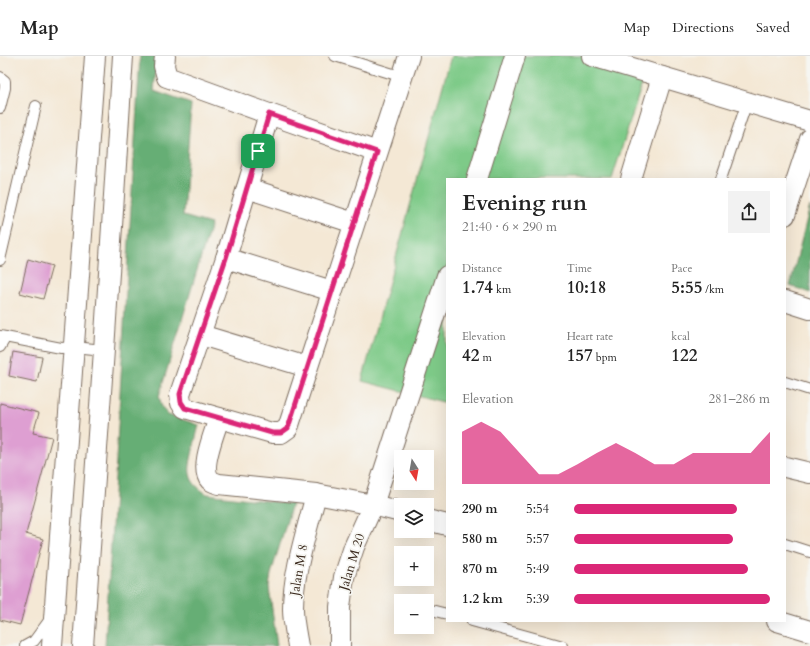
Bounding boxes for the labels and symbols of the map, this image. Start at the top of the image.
pin [241,134,275,168]
north arrow [394,450,434,490]
street label: Jalan M 20 [334,531,369,595]
street label: Jalan M 8 [285,543,312,599]

